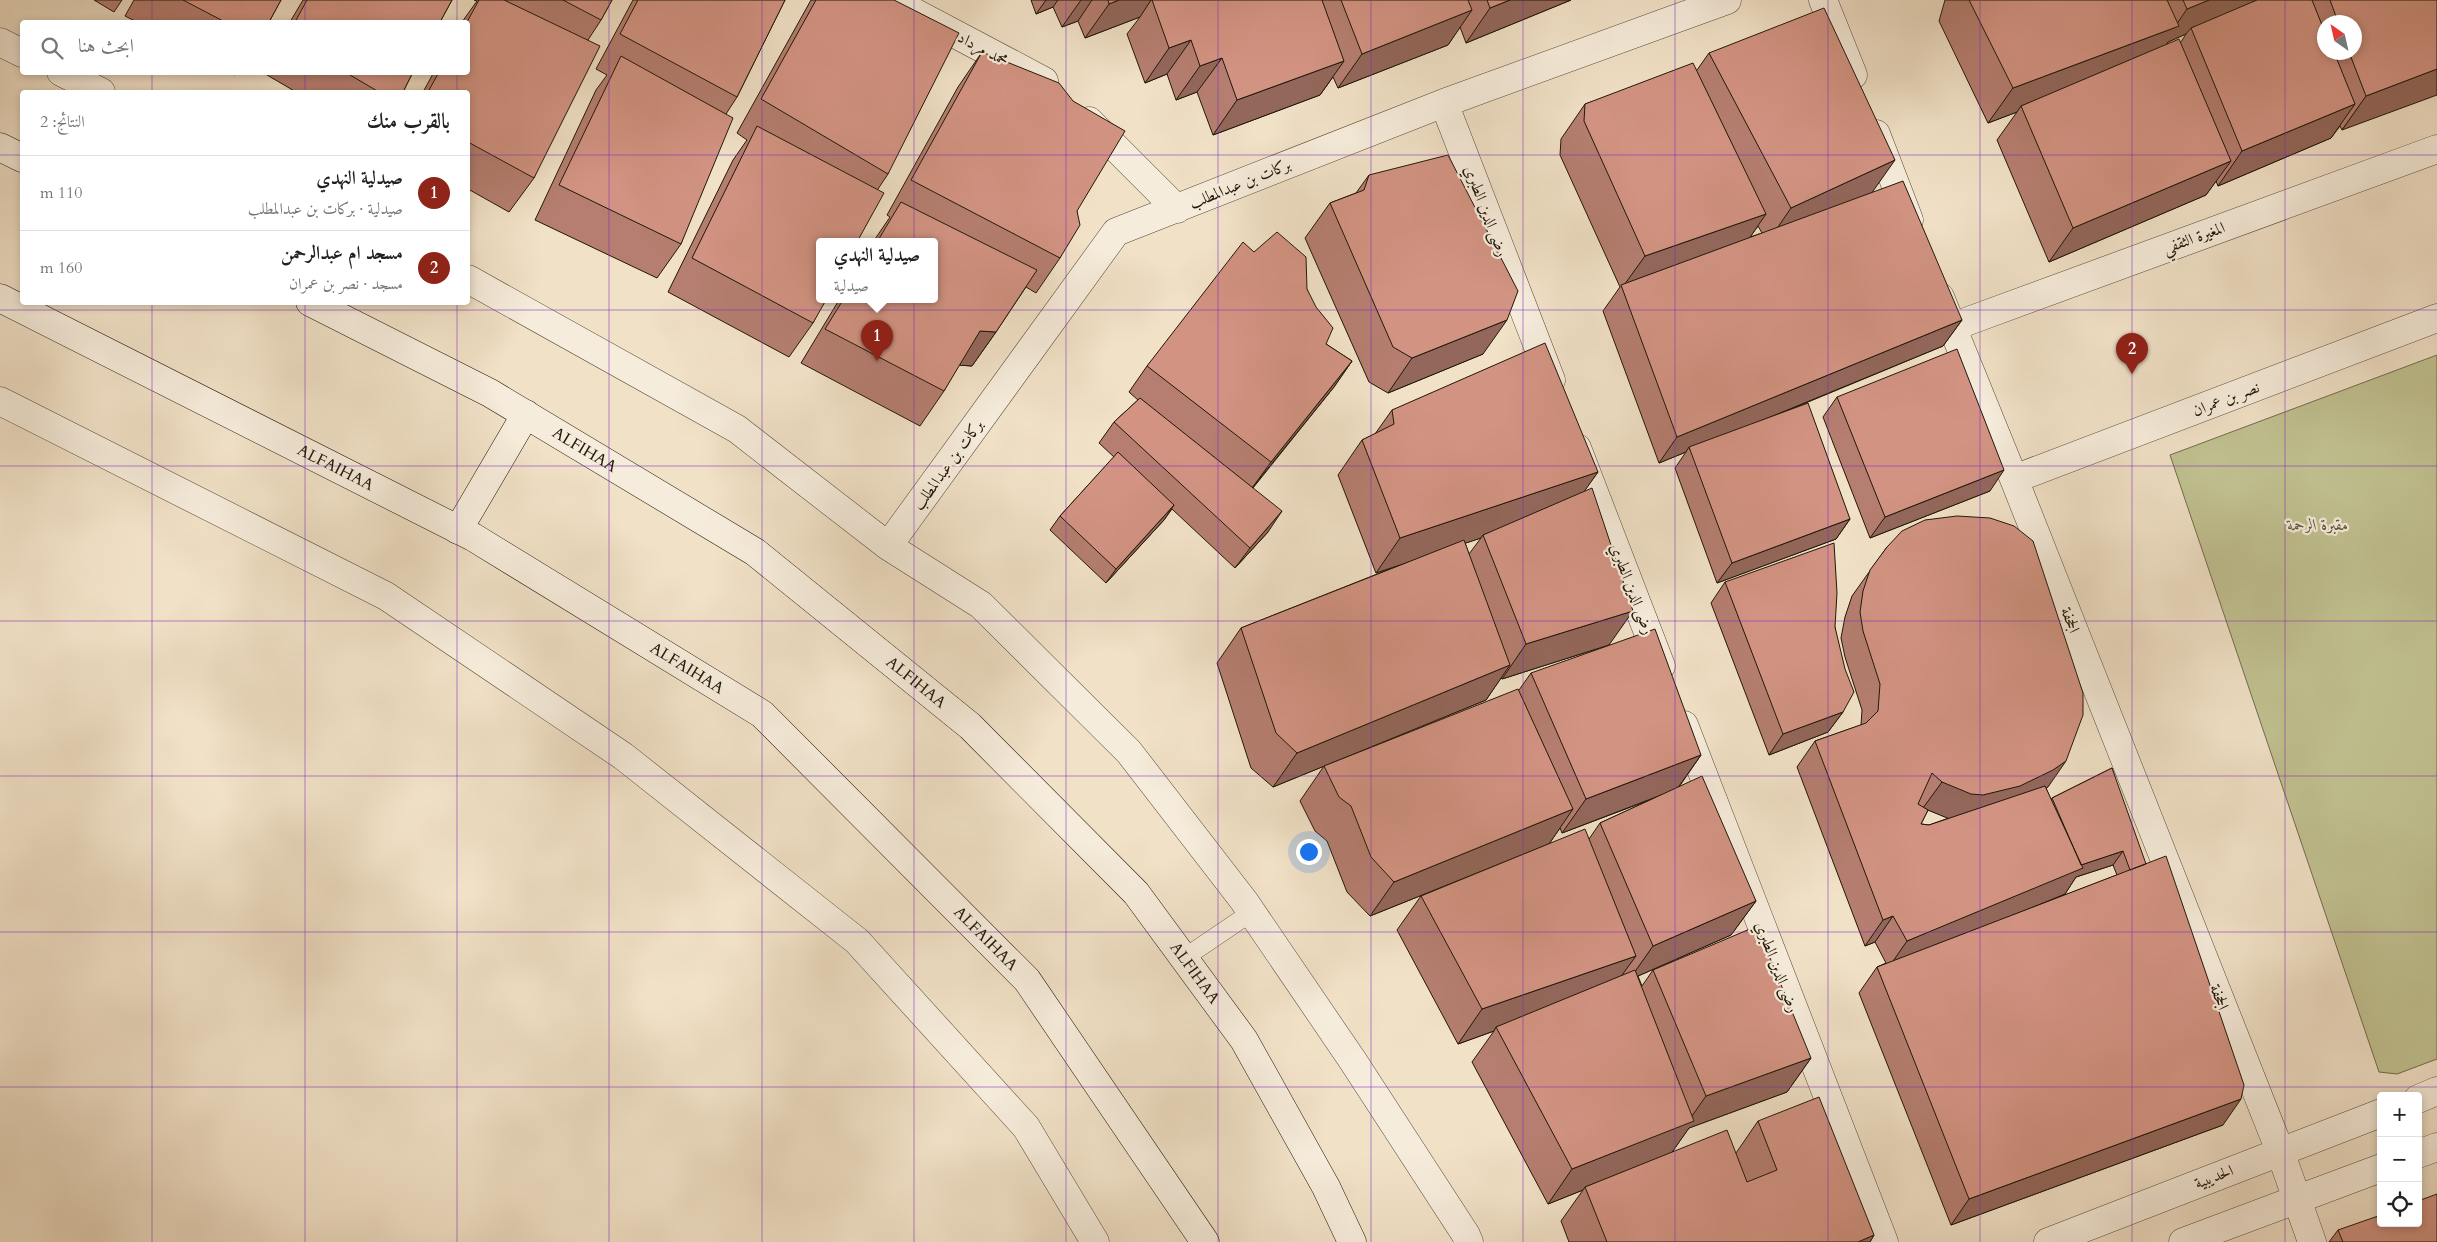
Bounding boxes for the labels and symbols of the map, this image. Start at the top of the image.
north arrow [2317,15,2362,60]
street label: محمد مرداد [954,26,1012,72]
street label: بركات بن عبدالمطلب [1186,154,1294,214]
street label: رضى الدين الطبري [1458,162,1513,260]
street label: المغيرة الثقفي [2160,217,2230,263]
pin: 1 [861,320,893,361]
pin: 2 [2116,333,2148,374]
street label: نصر بن عمران [2189,376,2263,422]
street label: بركات بن عبدالمطلب [908,415,989,515]
street label: ALFIHAA [548,422,622,478]
street label: ALFAIHAA [293,439,378,496]
park label: مقبرة الرحمة [2286,514,2348,536]
street label: رضى الدين الطبري [1604,540,1659,638]
street label: الجحفة [2055,604,2085,636]
street label: ALFAIHAA [646,637,729,700]
street label: ALFIHAA [881,651,951,714]
your location [1296,839,1322,865]
street label: ALFAIHAA [949,901,1023,976]
street label: رضى الدين الطبري [1749,918,1804,1016]
street label: ALFIHAA [1165,937,1225,1009]
street label: الجحفة [2204,981,2234,1013]
street label: الحديبية [2191,1160,2237,1194]

